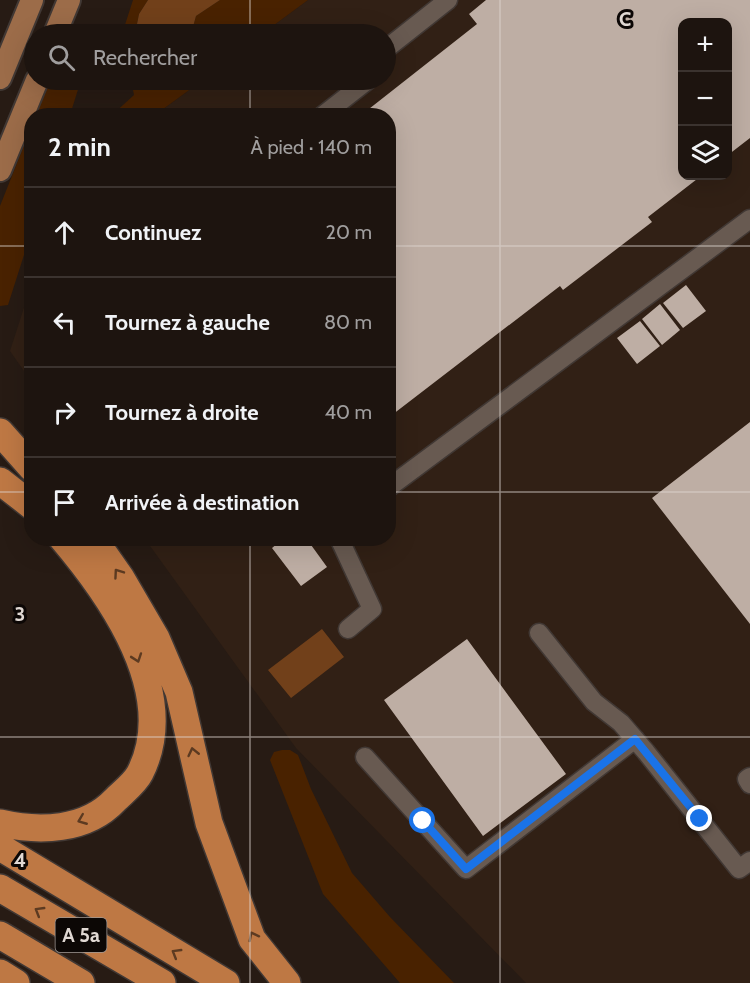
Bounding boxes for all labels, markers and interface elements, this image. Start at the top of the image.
text: C [619,7,631,31]
map controls [678,18,732,180]
button: + [678,18,732,72]
search box [24,24,396,90]
icon: search [45,41,78,74]
text: Rechercher [93,44,197,71]
button: − [678,72,732,126]
button: layers [678,126,732,180]
text: 2 min [48,131,111,163]
text: À pied · 140 m [251,135,372,159]
icon: ahead [48,216,81,249]
text: Continuez [105,219,202,246]
text: 20 m [326,220,372,244]
icon: left [48,306,81,339]
text: Tournez à gauche [105,309,270,336]
text: 80 m [324,310,372,334]
icon: right [48,396,81,429]
text: Tournez à droite [105,399,259,426]
text: 40 m [324,400,372,424]
icon: arrive [48,486,81,519]
text: Arrivée à destination [105,489,299,516]
one-way arrow [114,569,125,580]
text: 3 [15,602,25,626]
one-way arrow [130,652,143,663]
one-way arrow [187,747,200,757]
route end [686,805,712,831]
route start [409,807,435,833]
one-way arrow [78,812,88,825]
text: 4 [14,848,26,872]
one-way arrow [35,906,45,918]
road number: A 5a [56,918,106,952]
one-way arrow [248,932,260,943]
one-way arrow [172,948,182,960]

